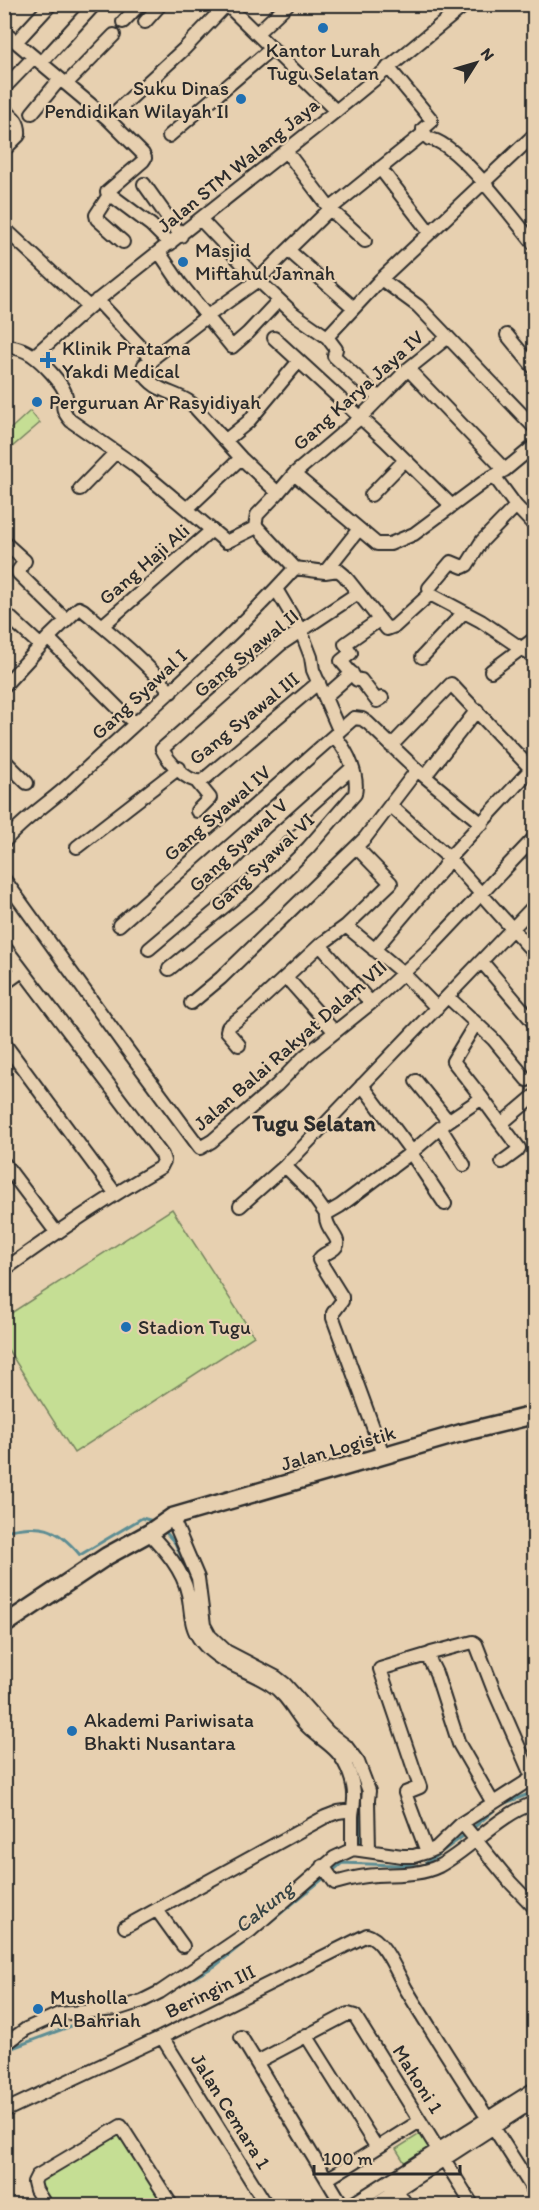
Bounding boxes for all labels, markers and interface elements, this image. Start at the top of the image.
marker: Kantor Lurah Tugu Selatan [316,21,330,35]
north arrow [446,33,506,93]
place label: Kantor Lurah Tugu Selatan [266,38,380,85]
text: N [477,44,498,64]
place label: Suku Dinas Pendidikan Wilayah II [44,76,229,123]
street label: Jalan STM Walang Jaya [152,92,324,238]
marker: Suku Dinas Pendidikan Wilayah II [234,92,248,106]
place label: Masjid Miftahul Jannah [195,238,335,285]
marker: Masjid Miftahul Jannah [176,255,190,269]
street label: Gang Karya Jaya IV [288,325,429,455]
place label: Klinik Pratama Yakdi Medical [62,336,191,383]
marker: Klinik Pratama Yakdi Medical [39,351,57,369]
place label: Perguruan Ar Rasyidiyah [49,390,261,414]
marker: Perguruan Ar Rasyidiyah [30,395,44,409]
street label: Gang Haji Ali [94,518,194,610]
street label: Gang Syawal II [189,604,303,702]
street label: Gang Syawal I [86,644,192,744]
street label: Gang Syawal III [184,666,304,770]
street label: Gang Syawal IV [159,760,276,866]
street label: Gang Syawal V [183,793,293,897]
street label: Gang Syawal VI [205,807,319,917]
street label: Jalan Balai Rakyat Dalam VII [188,955,392,1135]
district label: Tugu Selatan [251,1110,376,1137]
place label: Stadion Tugu [138,1315,251,1339]
marker: Stadion Tugu [119,1320,133,1334]
street label: Jalan Logistik [278,1420,399,1476]
place label: Akademi Pariwisata Bhakti Nusantara [84,1708,254,1755]
marker: Akademi Pariwisata Bhakti Nusantara [65,1724,79,1738]
water label: Cakung [229,1874,300,1938]
street label: Beringin III [161,1959,259,2023]
place label: Musholla Al Bahriah [50,1985,141,2032]
marker: Musholla Al Bahriah [31,2002,45,2016]
street label: Mahoni 1 [388,2040,448,2118]
street label: Jalan Cemara 1 [186,2049,276,2173]
scale bar [314,2138,460,2176]
text: 100 m [323,2148,373,2170]

